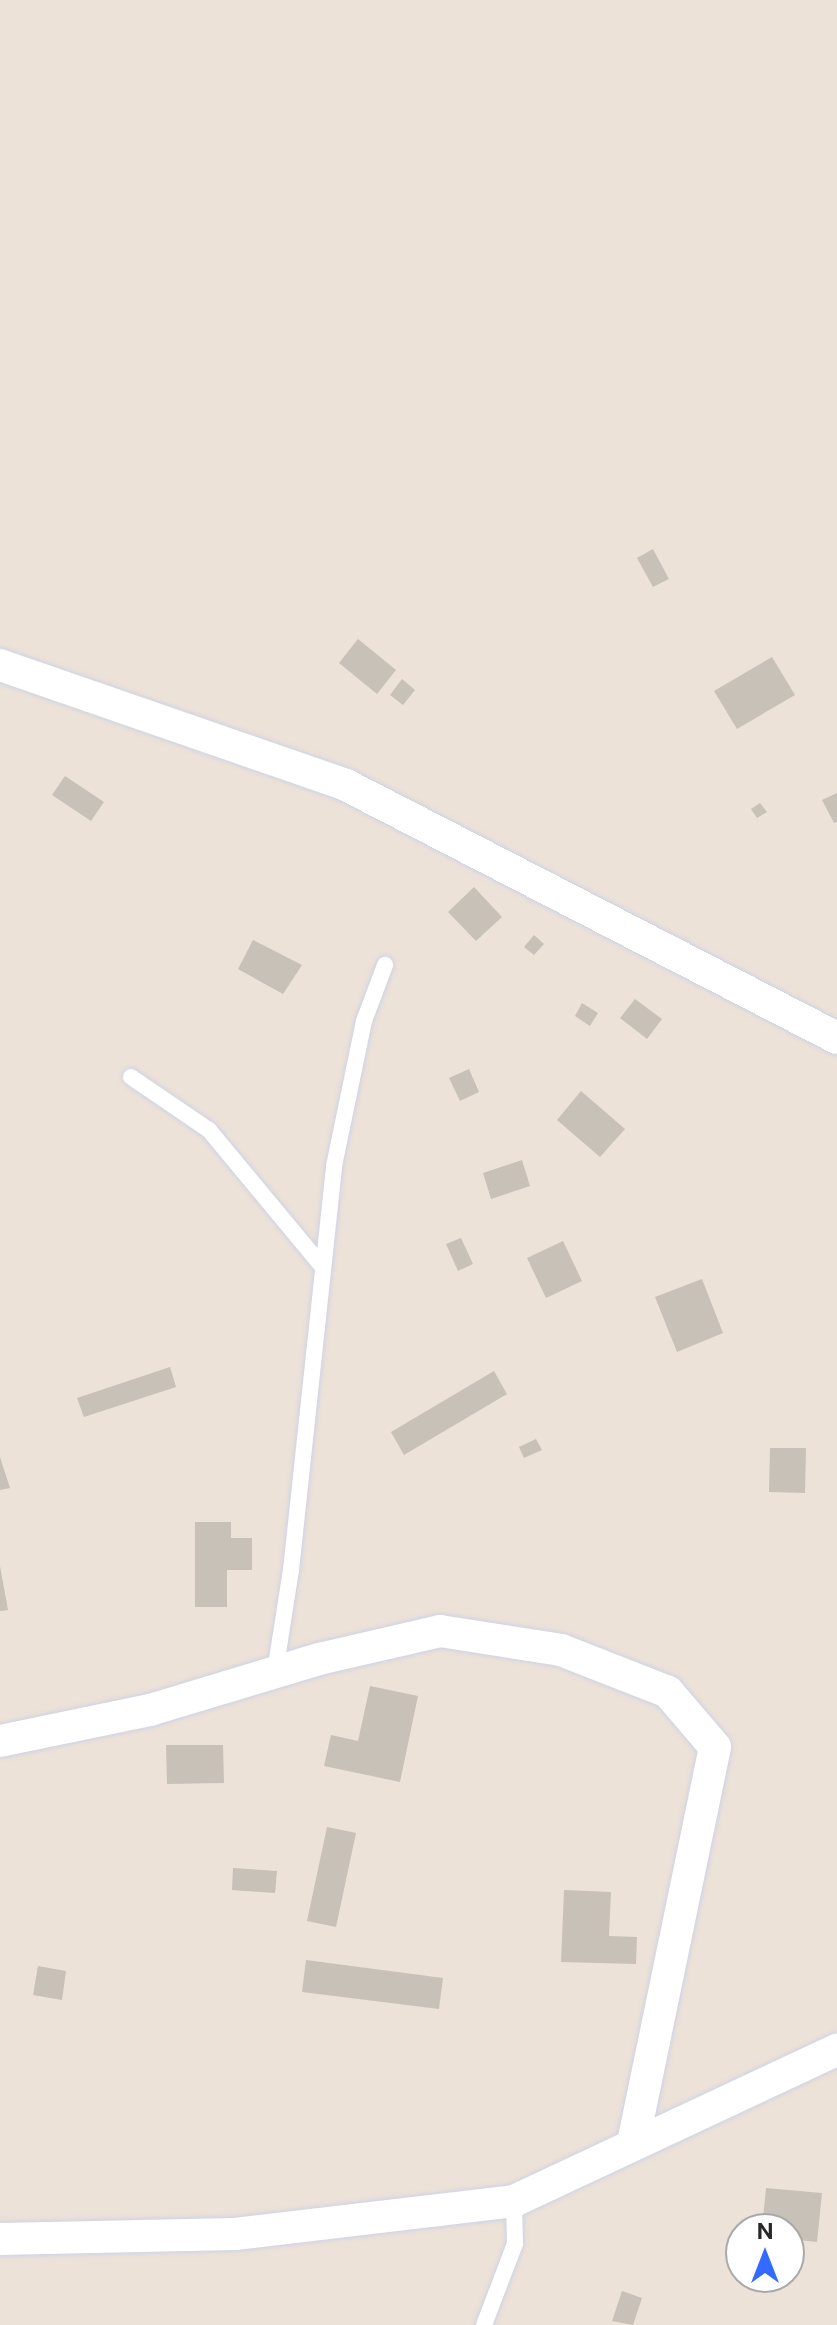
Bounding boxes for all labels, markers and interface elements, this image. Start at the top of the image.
north arrow [725,2213,805,2293]
text: N [756,2218,774,2244]

